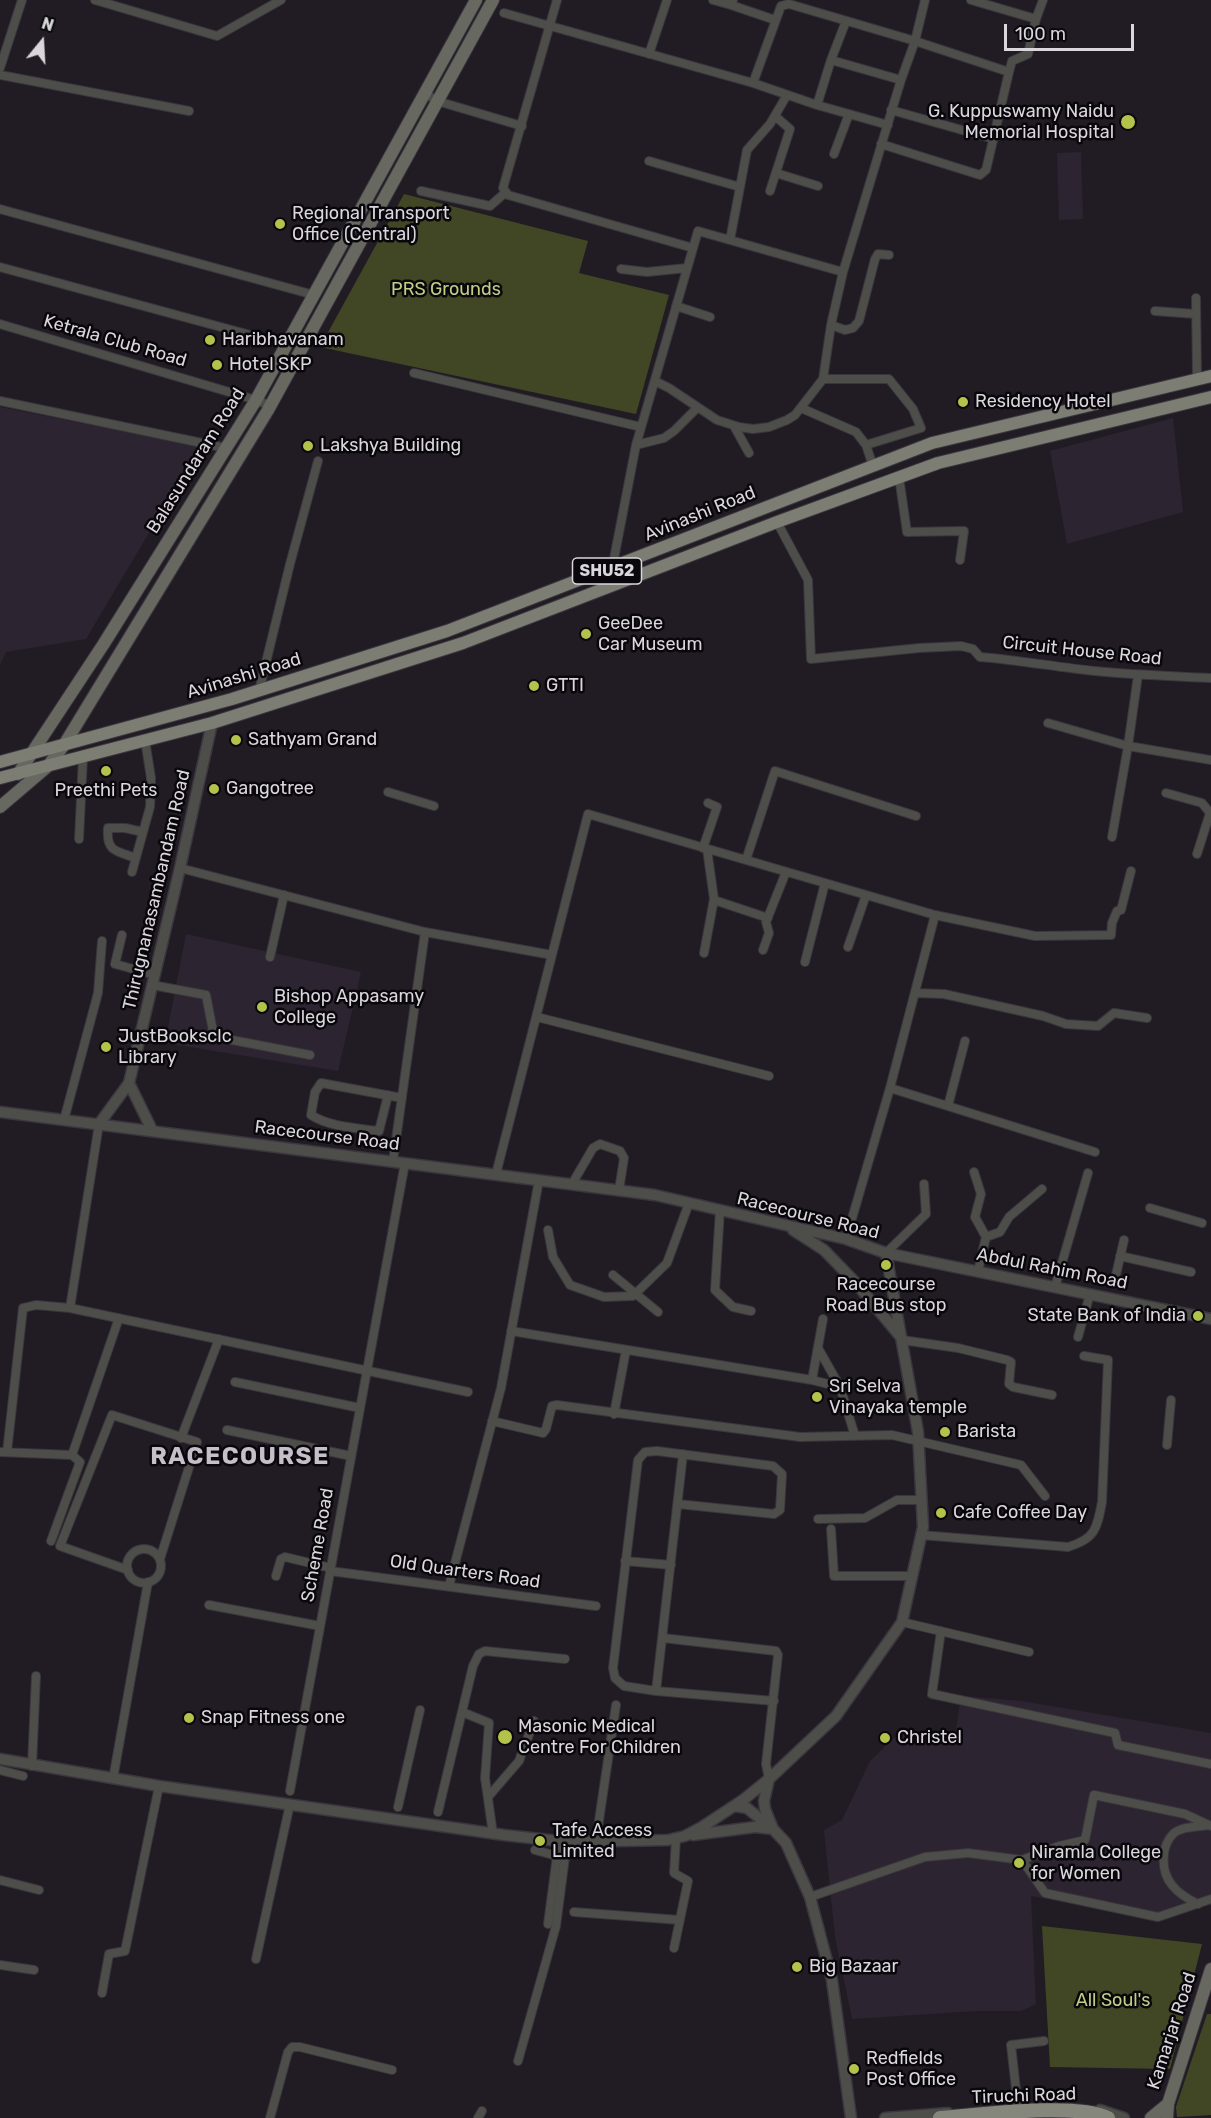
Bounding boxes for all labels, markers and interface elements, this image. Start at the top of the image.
north arrow [12,12,72,72]
scale bar [1007,12,1138,50]
text: N [39,14,56,35]
text: 100 m [1015,23,1066,45]
place label: G. Kuppuswamy Naidu Memorial Hospital [928,101,1114,144]
marker: G. Kuppuswamy Naidu Memorial Hospital [1119,113,1137,131]
place label: Regional Transport Office (Central) [292,203,449,246]
marker: Regional Transport Office (Central) [273,217,287,231]
park label: PRS Grounds [391,279,501,301]
street label: Ketrala Club Road [41,310,189,372]
place label: Haribhavanam [222,329,344,351]
marker: Haribhavanam [203,333,217,347]
place label: Hotel SKP [229,354,312,376]
marker: Hotel SKP [210,358,224,372]
street label: Balasundaram Road [142,384,250,538]
place label: Residency Hotel [975,391,1111,413]
marker: Residency Hotel [956,395,970,409]
place label: Lakshya Building [320,435,461,457]
marker: Lakshya Building [301,439,315,453]
street label: Avinashi Road [641,482,759,546]
road number: SHU52 [572,558,642,584]
place label: GeeDee Car Museum [598,613,702,656]
marker: GeeDee Car Museum [579,627,593,641]
street label: Circuit House Road [1001,632,1163,670]
street label: Avinashi Road [184,648,304,704]
place label: GTTI [546,675,584,697]
marker: GTTI [527,679,541,693]
place label: Sathyam Grand [248,729,377,751]
marker: Sathyam Grand [229,733,243,747]
marker: Preethi Pets [99,764,113,778]
street label: Thirugnanasambandam Road [119,768,195,1012]
place label: Gangotree [226,778,314,800]
place label: Preethi Pets [55,780,157,802]
marker: Gangotree [207,782,221,796]
place label: Bishop Appasamy College [274,986,424,1028]
marker: Bishop Appasamy College [255,1000,269,1014]
place label: JustBooksclc Library [118,1026,232,1068]
marker: JustBooksclc Library [99,1040,113,1054]
street label: Racecourse Road [253,1116,401,1156]
street label: Racecourse Road [735,1188,881,1244]
street label: Abdul Rahim Road [975,1244,1129,1294]
marker: Racecourse Road Bus stop [879,1258,893,1272]
place label: Racecourse Road Bus stop [826,1274,946,1316]
place label: State Bank of India [1027,1305,1186,1327]
marker: State Bank of India [1191,1309,1205,1323]
place label: Sri Selva Vinayaka temple [829,1376,967,1418]
marker: Sri Selva Vinayaka temple [810,1390,824,1404]
place label: Barista [957,1421,1016,1443]
marker: Barista [938,1425,952,1439]
district label: RACECOURSE [150,1443,330,1471]
street label: Scheme Road [297,1486,339,1604]
place label: Cafe Coffee Day [953,1502,1087,1524]
marker: Cafe Coffee Day [934,1506,948,1520]
street label: Old Quarters Road [388,1551,542,1593]
place label: Snap Fitness one [201,1707,345,1729]
marker: Snap Fitness one [182,1711,196,1725]
place label: Masonic Medical Centre For Children [518,1716,681,1758]
place label: Christel [897,1727,962,1749]
marker: Masonic Medical Centre For Children [496,1728,514,1746]
marker: Christel [878,1731,892,1745]
place label: Tafe Access Limited [552,1820,652,1862]
marker: Tafe Access Limited [533,1834,547,1848]
place label: Niramla College for Women [1031,1842,1161,1884]
marker: Niramla College for Women [1012,1856,1026,1870]
place label: Big Bazaar [809,1956,898,1978]
marker: Big Bazaar [790,1960,804,1974]
street label: Kamarjar Road [1143,1970,1201,2092]
park label: All Soul's [1076,1990,1150,2012]
place label: Redfields Post Office [866,2048,956,2090]
marker: Redfields Post Office [847,2062,861,2076]
street label: Tiruchi Road [971,2083,1077,2109]

